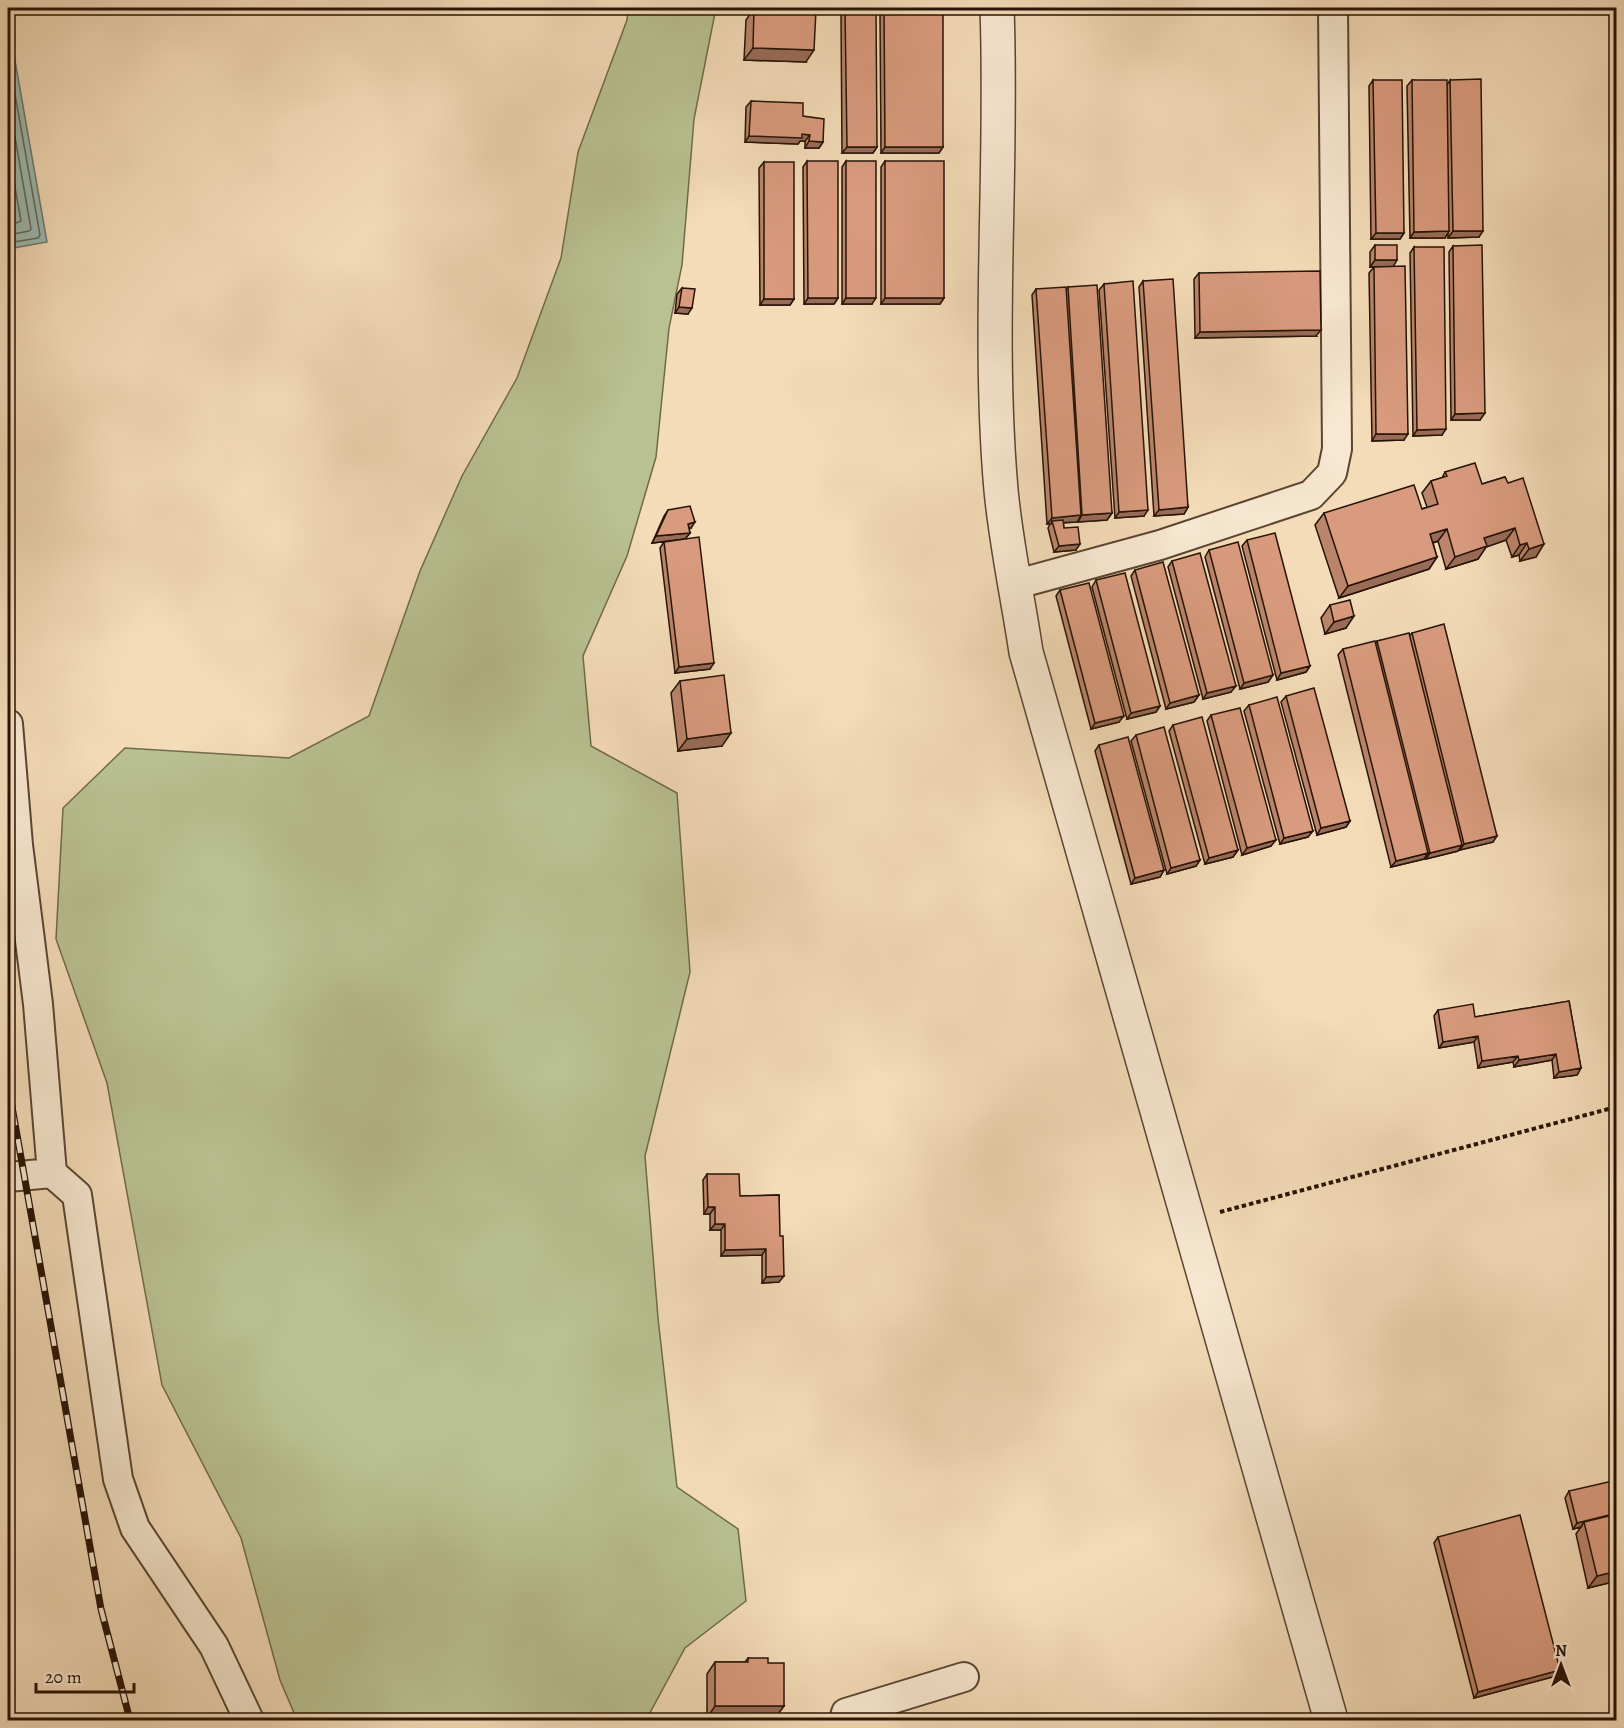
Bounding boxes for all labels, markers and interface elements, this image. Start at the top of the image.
north arrow [1531,1635,1591,1695]
text: N [1555,1640,1567,1662]
scale bar [36,1656,134,1694]
text: 20 m [45,1665,82,1689]

